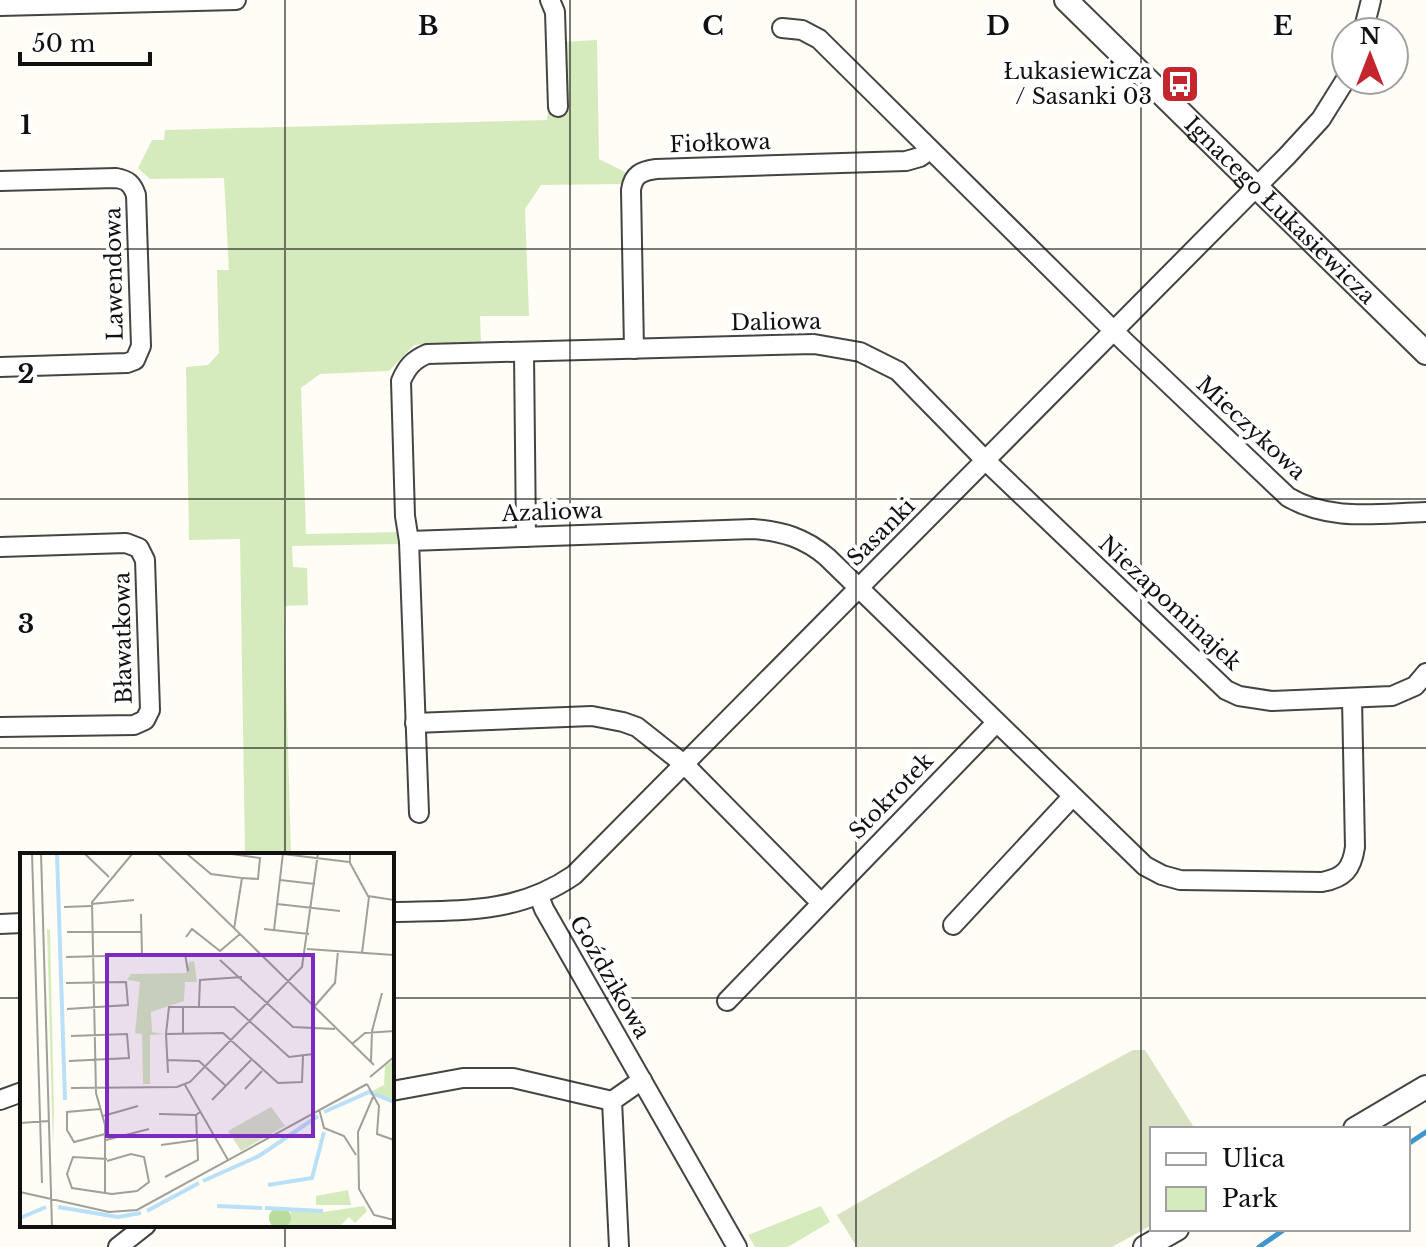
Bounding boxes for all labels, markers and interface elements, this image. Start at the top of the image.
text: B [418,10,438,42]
text: C [702,10,724,42]
text: D [986,10,1010,42]
text: E [1273,10,1293,42]
scale bar [20,16,150,66]
north arrow [1330,16,1410,96]
text: N [1360,23,1381,50]
text: 50 m [32,29,96,58]
place label: Łukasiewicza / Sasanki 03 [1003,58,1153,110]
bus stop icon: Łukasiewicza / Sasanki 03 [1159,63,1201,105]
text: 1 [20,109,32,141]
street label: Ignacego Łukasiewicza [1179,111,1382,310]
street label: Fiołkowa [669,128,772,158]
street label: Lawendowa [99,206,129,341]
street label: Daliowa [730,308,822,336]
text: 2 [18,358,34,390]
street label: Mieczykowa [1191,371,1312,486]
street label: Sasanki [841,492,921,572]
street label: Azaliowa [500,497,604,527]
street label: Niezapominajek [1093,530,1247,676]
street label: Bławatkowa [108,571,138,704]
text: 3 [18,608,34,640]
street label: Stokrotek [843,747,939,845]
inset map [20,853,394,1227]
street label: Goździkowa [564,911,657,1044]
legend [1150,1127,1410,1231]
text: Ulica [1222,1144,1286,1173]
text: Park [1222,1184,1278,1213]

